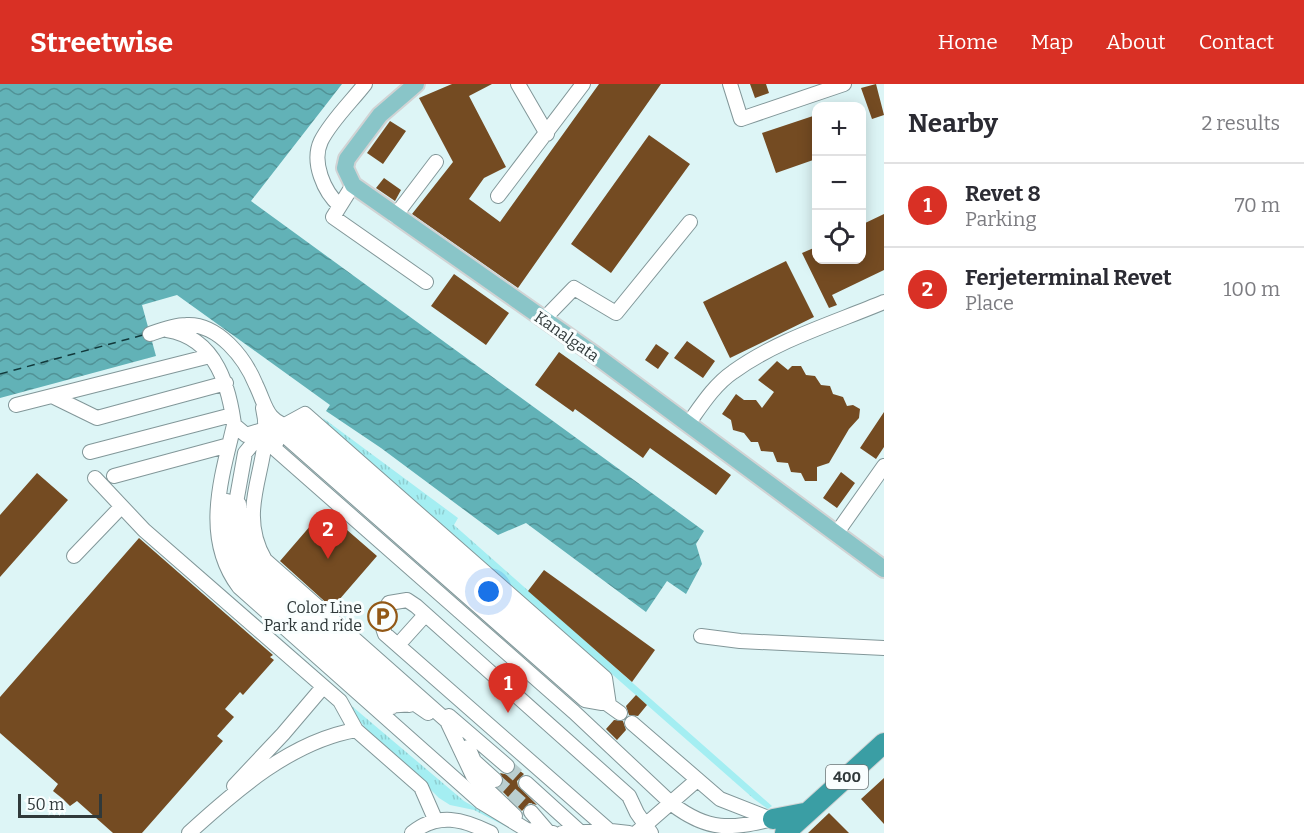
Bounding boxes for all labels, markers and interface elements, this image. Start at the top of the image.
text: Streetwise [30,26,173,59]
text: Home [938,29,998,55]
text: Map [1031,29,1073,55]
text: About [1106,29,1166,55]
text: Contact [1199,29,1274,55]
map controls [812,102,866,264]
button: + [812,102,866,156]
text: Nearby [908,108,998,139]
text: 2 results [1201,111,1280,135]
button: − [812,156,866,210]
text: Revet 8 [965,180,1041,207]
text: 1 [923,193,932,217]
text: 70 m [1234,193,1280,217]
text: Parking [965,207,1037,231]
button: locate [812,210,866,264]
text: Ferjeterminal Revet [965,264,1172,291]
text: 2 [922,277,933,301]
text: 100 m [1223,277,1280,301]
text: Place [965,291,1014,315]
street label: Kanalgata [531,307,603,366]
pin: 2 [308,510,348,559]
your location [474,577,503,606]
place label: Color Line Park and ride [264,598,362,635]
parking icon: Color Line Park and ride [367,600,399,632]
pin: 1 [488,664,528,713]
road number: 400 [826,765,868,789]
scale bar [18,791,102,818]
text: 50 m [27,795,64,814]

